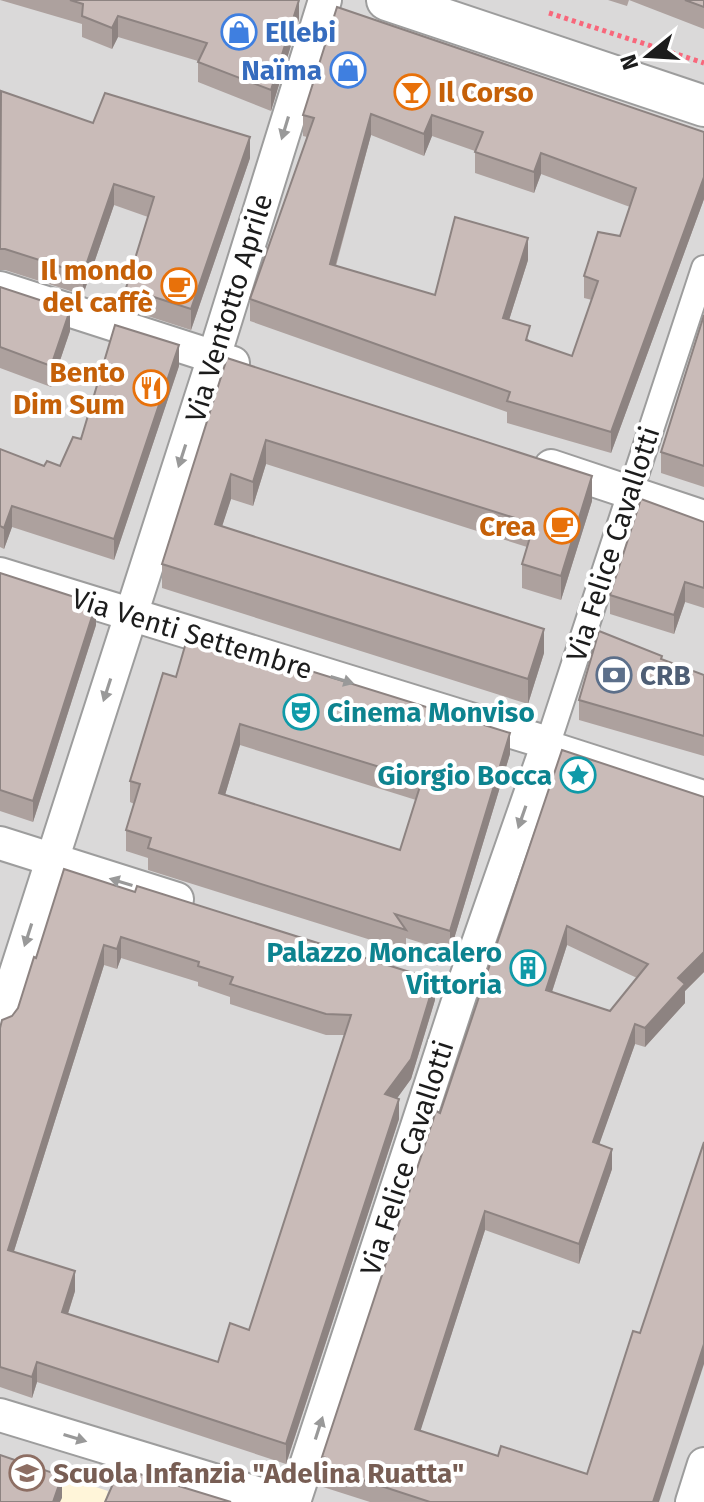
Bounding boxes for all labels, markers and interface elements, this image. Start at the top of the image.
shop icon: Ellebi [220,13,258,51]
place label: Ellebi [265,16,336,49]
north arrow [608,16,688,96]
shop icon: Naïma [329,51,367,89]
text: N [614,51,645,73]
place label: Naïma [241,54,322,87]
bar icon: Il Corso [393,73,431,111]
place label: Il Corso [438,76,534,109]
one-way arrow [278,116,291,140]
street label: Via Ventotto Aprile [179,190,279,426]
place label: Il mondo del caffè [41,254,153,319]
cafe icon: Il mondo del caffè [160,267,198,305]
place label: Bento Dim Sum [13,356,125,421]
restaurant icon: Bento Dim Sum [132,369,170,407]
street label: Via Felice Cavallotti [559,422,667,666]
one-way arrow [175,444,187,468]
cafe icon: Crea [543,507,581,545]
place label: Crea [479,510,536,543]
street label: Via Venti Settembre [68,582,316,686]
bank icon: CRB [595,656,633,694]
place label: CRB [640,659,691,692]
one-way arrow [330,674,354,687]
one-way arrow [100,678,113,702]
theatre icon: Cinema Monviso [282,693,320,731]
place label: Cinema Monviso [327,696,535,729]
place icon: Giorgio Bocca [559,756,597,794]
place label: Giorgio Bocca [378,759,552,792]
one-way arrow [516,805,528,829]
one-way arrow [109,875,133,887]
one-way arrow [21,923,34,947]
place label: Palazzo Moncalero Vittoria [267,936,502,1001]
building icon: Palazzo Moncalero Vittoria [509,949,547,987]
street label: Via Felice Cavallotti [353,1036,461,1280]
one-way arrow [313,1416,325,1440]
one-way arrow [63,1432,87,1445]
school or university icon: Scuola Infanzia "Adelina Ruatta" [8,1454,46,1492]
place label: Scuola Infanzia "Adelina Ruatta" [53,1457,464,1490]

